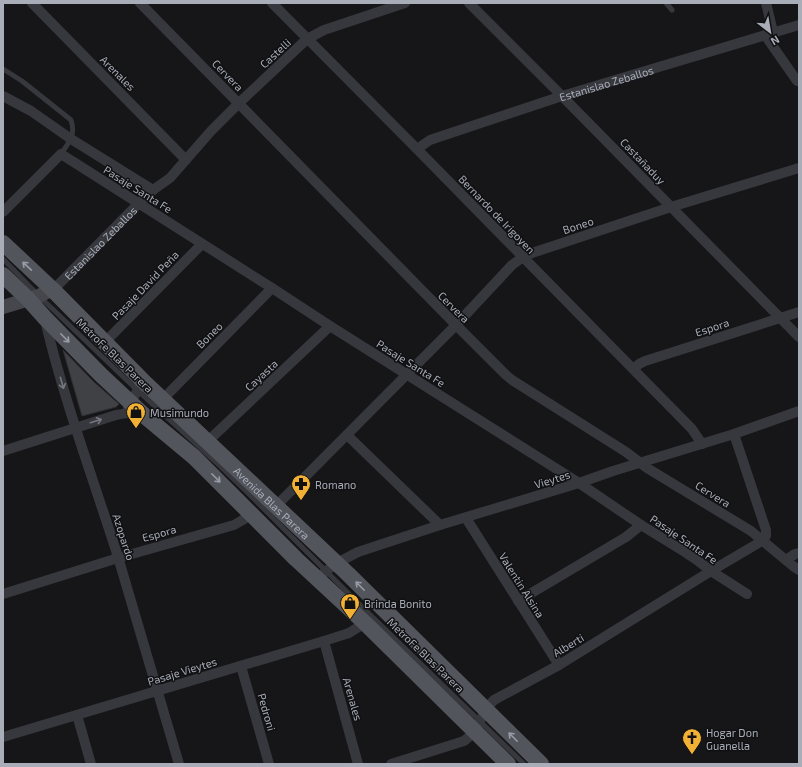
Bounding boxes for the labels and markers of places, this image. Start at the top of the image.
shop icon: Musimundo [125,401,147,429]
place label: Musimundo [150,406,209,419]
pharmacy icon: Romano [290,473,312,501]
place label: Romano [315,478,356,491]
shop icon: Brinda Bonito [339,592,361,620]
place label: Brinda Bonito [364,597,432,610]
place label: Hogar Don Guanella [706,726,758,752]
church icon: Hogar Don Guanella [681,727,703,755]

